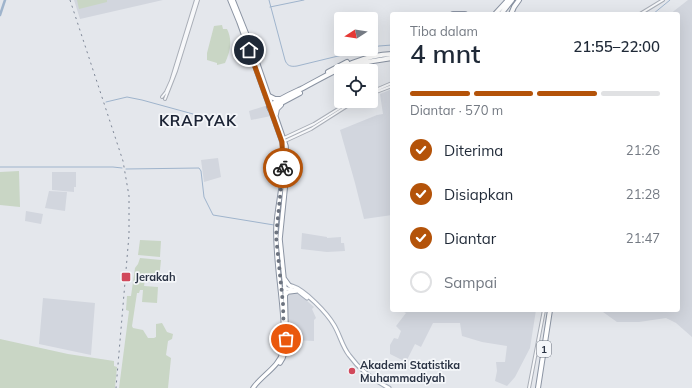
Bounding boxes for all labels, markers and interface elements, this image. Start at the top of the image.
north arrow [334,12,378,56]
map controls [334,12,378,108]
text: Tiba dalam [410,23,478,39]
pin [232,33,266,67]
text: 4 mnt [410,37,481,70]
text: 21:55–22:00 [573,37,660,56]
icon: home [238,39,260,61]
button: locate [334,64,378,108]
text: Diantar · 570 m [410,102,503,118]
district label: KRAPYAK [159,111,237,130]
icon: check [410,139,432,161]
text: Diterima [444,141,503,160]
text: 21:26 [626,142,660,158]
courier [263,148,303,188]
icon: bike [272,157,294,179]
icon: check [410,183,432,205]
text: Disiapkan [444,185,513,204]
text: 21:28 [626,186,660,202]
icon: check [410,227,432,249]
text: Diantar [444,229,496,248]
text: 21:47 [626,230,660,246]
place label: Jerakah [135,270,176,284]
marker: Jerakah [120,271,132,283]
text: Sampai [444,273,497,292]
pin [269,322,303,356]
icon: bag [275,328,297,350]
road number: 1 [537,341,551,357]
place label: Akademi Statistika Muhammadiyah [360,358,460,385]
marker: Akademi Statistika Muhammadiyah [347,366,357,376]

